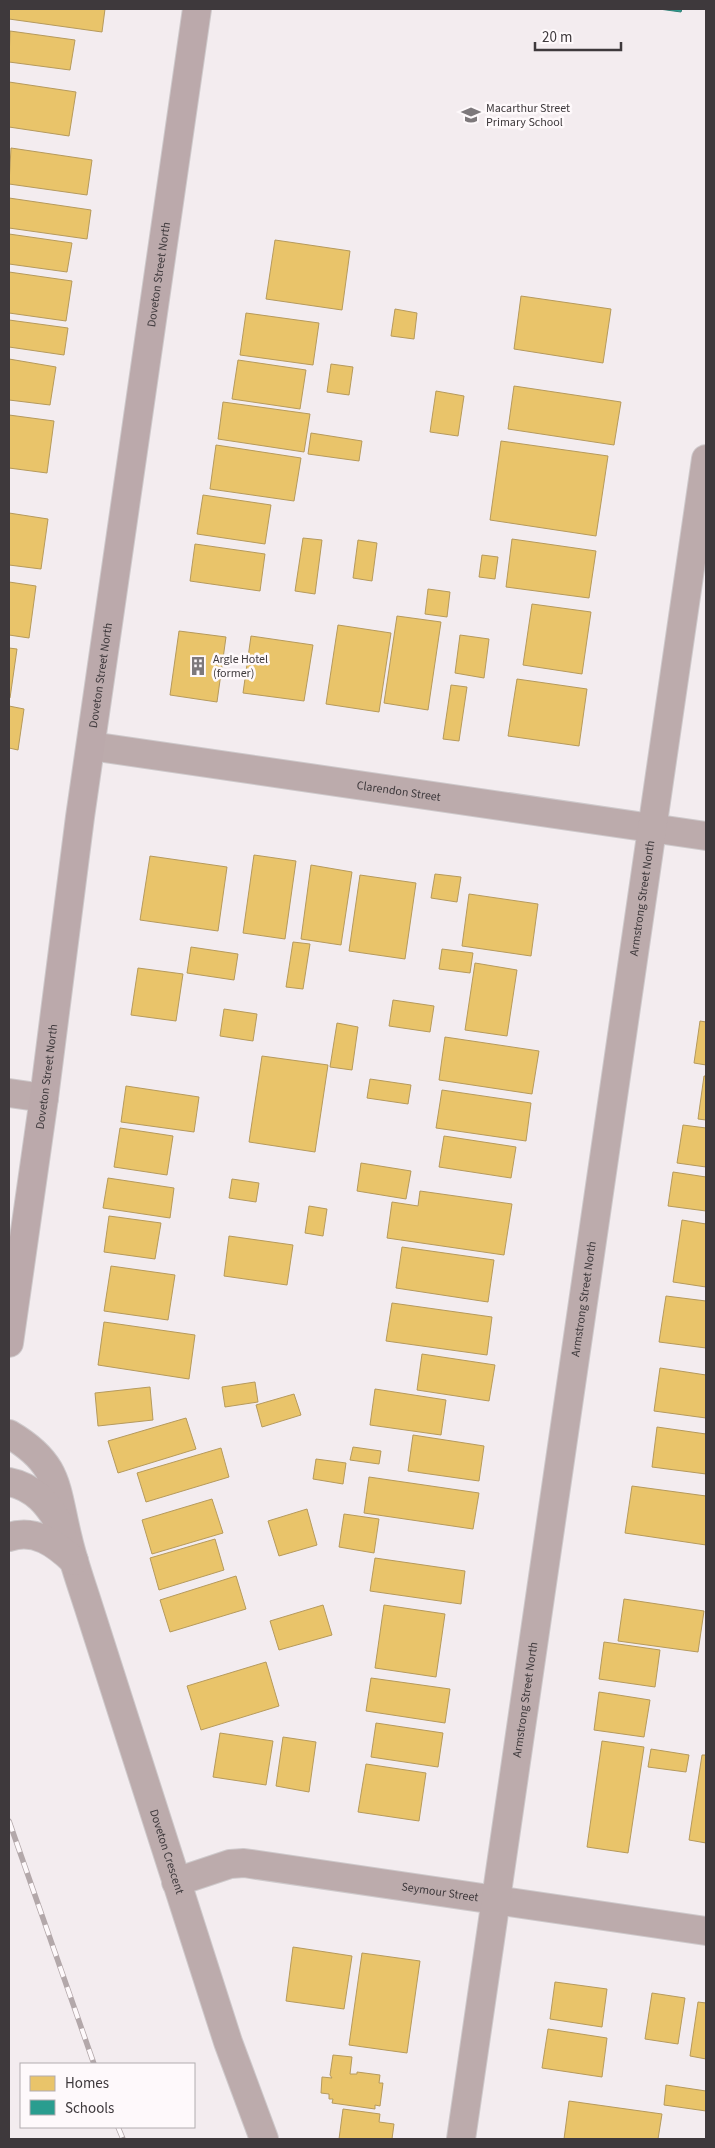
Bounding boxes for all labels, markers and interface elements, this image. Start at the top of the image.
scale bar [535,20,621,52]
text: 20 m [542,27,572,48]
place label: Macarthur Street Primary School [486,100,570,131]
school or university icon: Macarthur Street Primary School [460,104,482,126]
street label: Doveton Street North [143,221,175,328]
street label: Doveton Street North [85,622,117,729]
place label: Argle Hotel (former) [213,651,268,682]
building icon: Argle Hotel (former) [187,655,209,677]
street label: Clarendon Street [355,777,442,806]
street label: Armstrong Street North [626,839,659,957]
street label: Doveton Street North [32,1023,62,1131]
street label: Armstrong Street North [567,1240,601,1358]
street label: Armstrong Street North [509,1641,542,1759]
street label: Doveton Crescent [145,1807,188,1896]
street label: Seymour Street [400,1878,480,1906]
legend [20,2063,195,2128]
text: Homes [65,2073,109,2094]
text: Schools [65,2098,114,2119]

